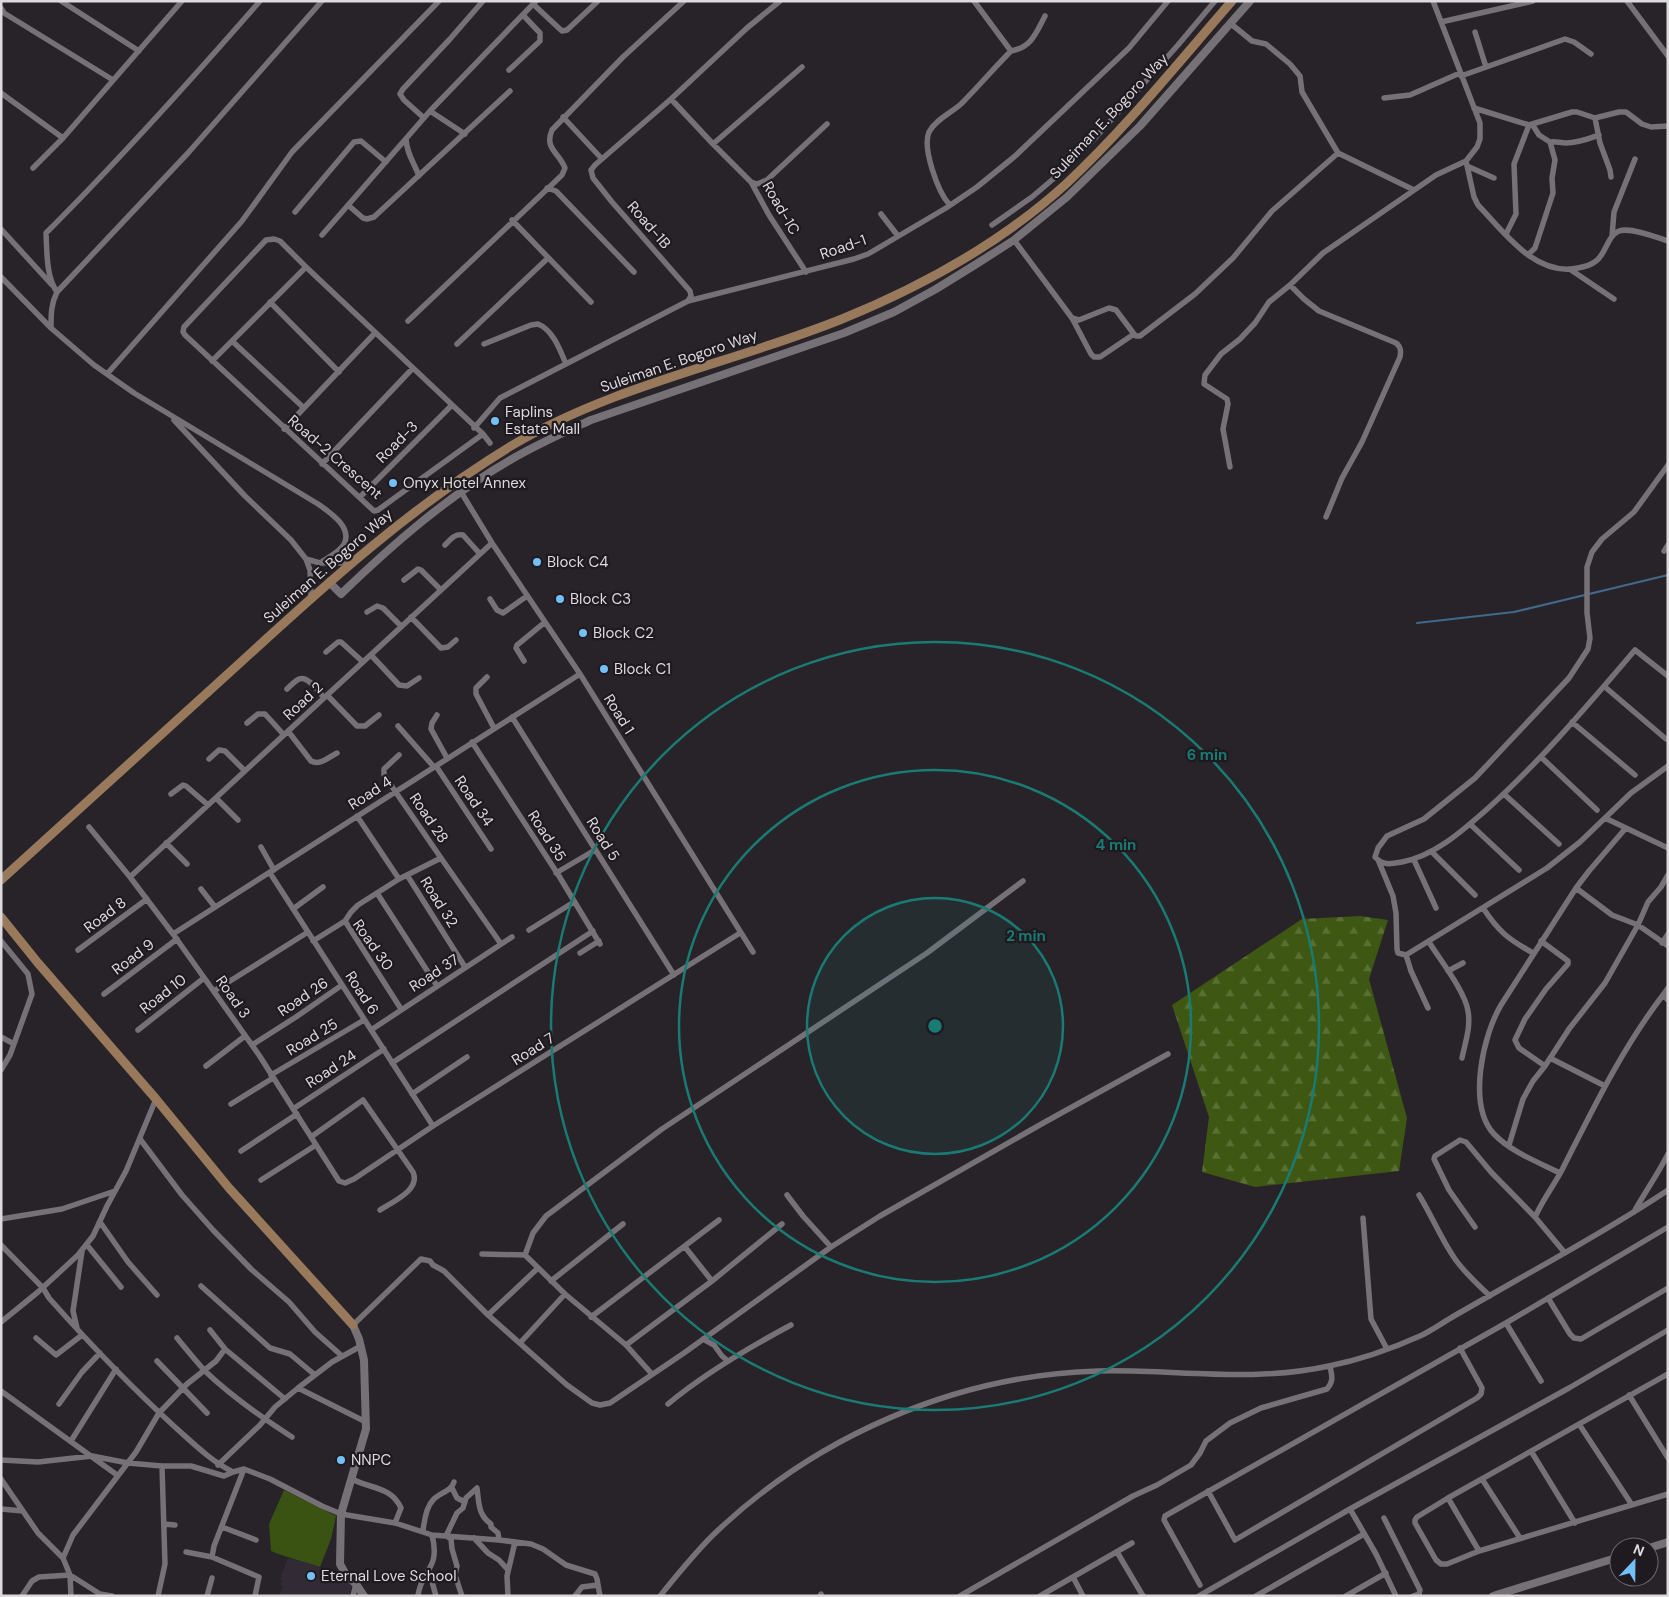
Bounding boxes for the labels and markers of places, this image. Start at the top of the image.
place label: Faplins Estate Mall [505,402,580,439]
marker: Faplins Estate Mall [489,415,501,427]
place label: Onyx Hotel Annex [403,473,526,493]
marker: Onyx Hotel Annex [387,477,399,489]
place label: Block C4 [547,552,608,572]
marker: Block C4 [531,556,543,568]
place label: Block C3 [570,589,631,609]
marker: Block C3 [554,593,566,605]
place label: Block C2 [593,623,654,643]
marker: Block C2 [577,627,589,639]
place label: Block C1 [614,659,671,679]
marker: Block C1 [598,663,610,675]
centre of rings [926,1017,944,1035]
place label: NNPC [351,1450,391,1470]
marker: NNPC [335,1454,347,1466]
place label: Eternal Love School [321,1566,457,1586]
marker: Eternal Love School [305,1570,317,1582]

